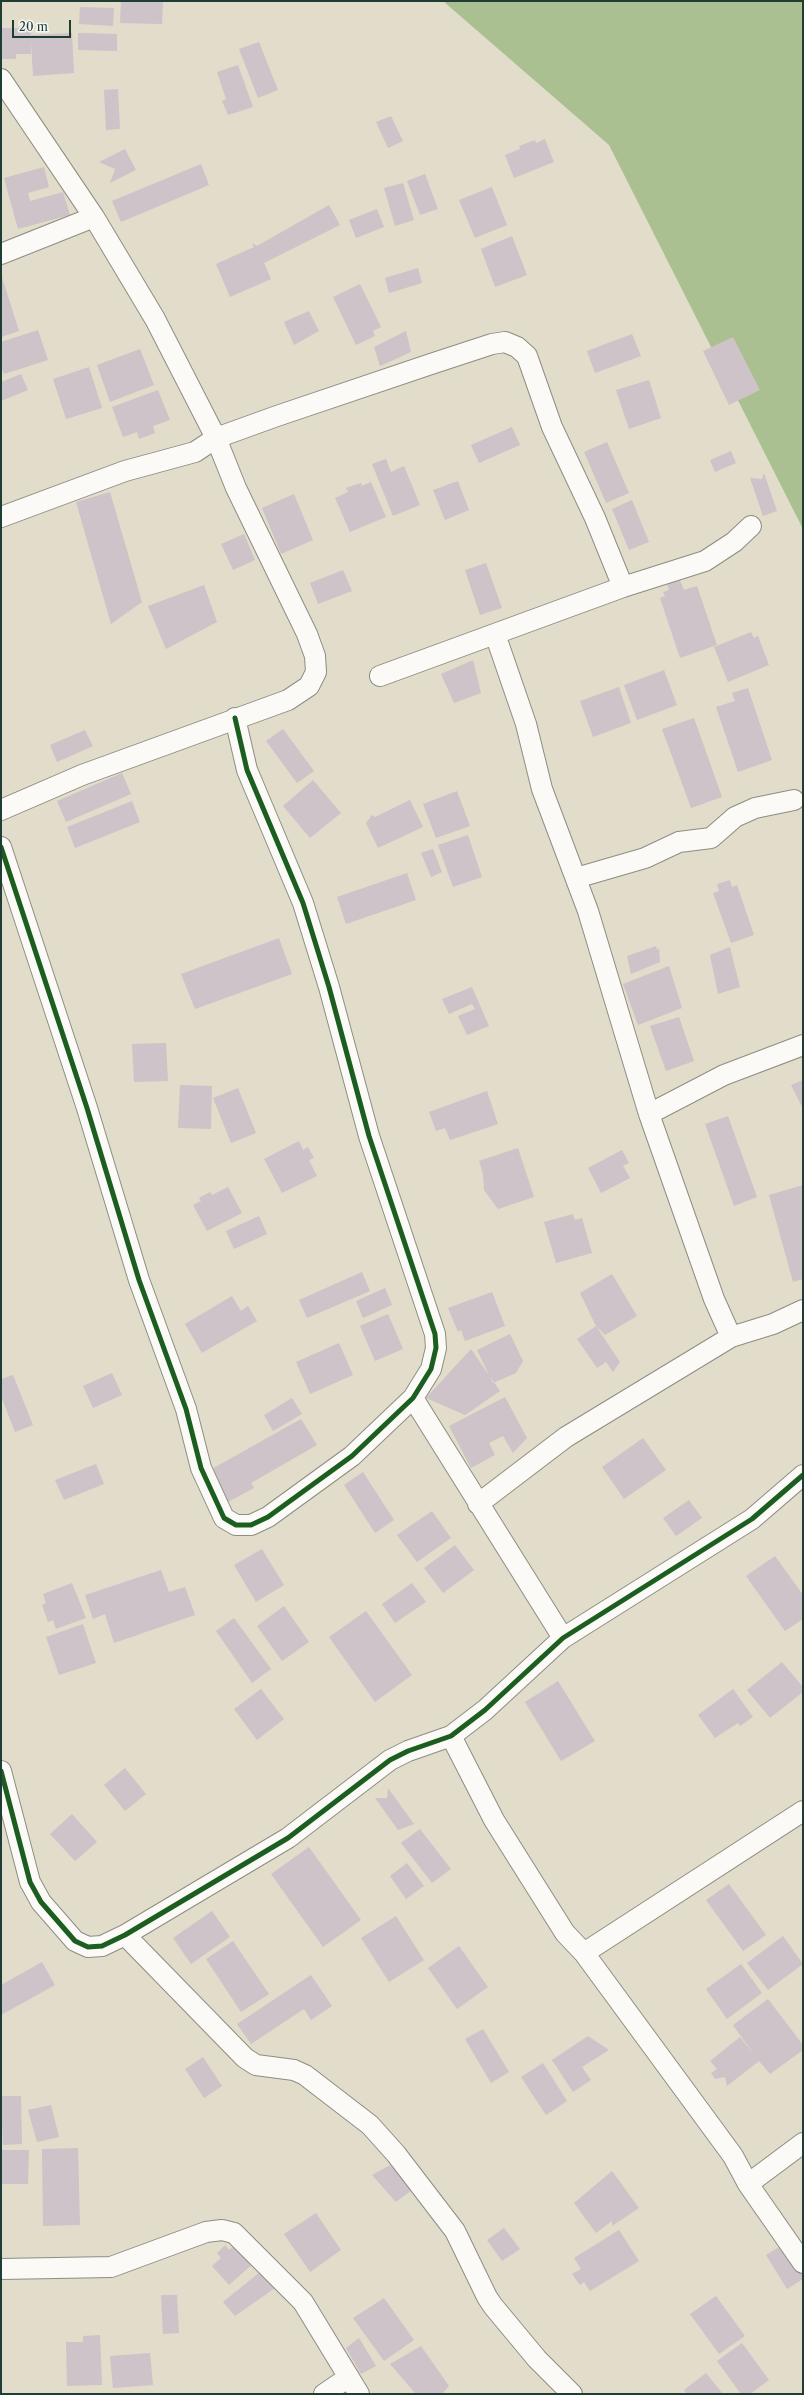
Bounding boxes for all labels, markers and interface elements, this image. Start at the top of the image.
scale bar [14,12,73,38]
text: 20 m [19,19,48,34]

